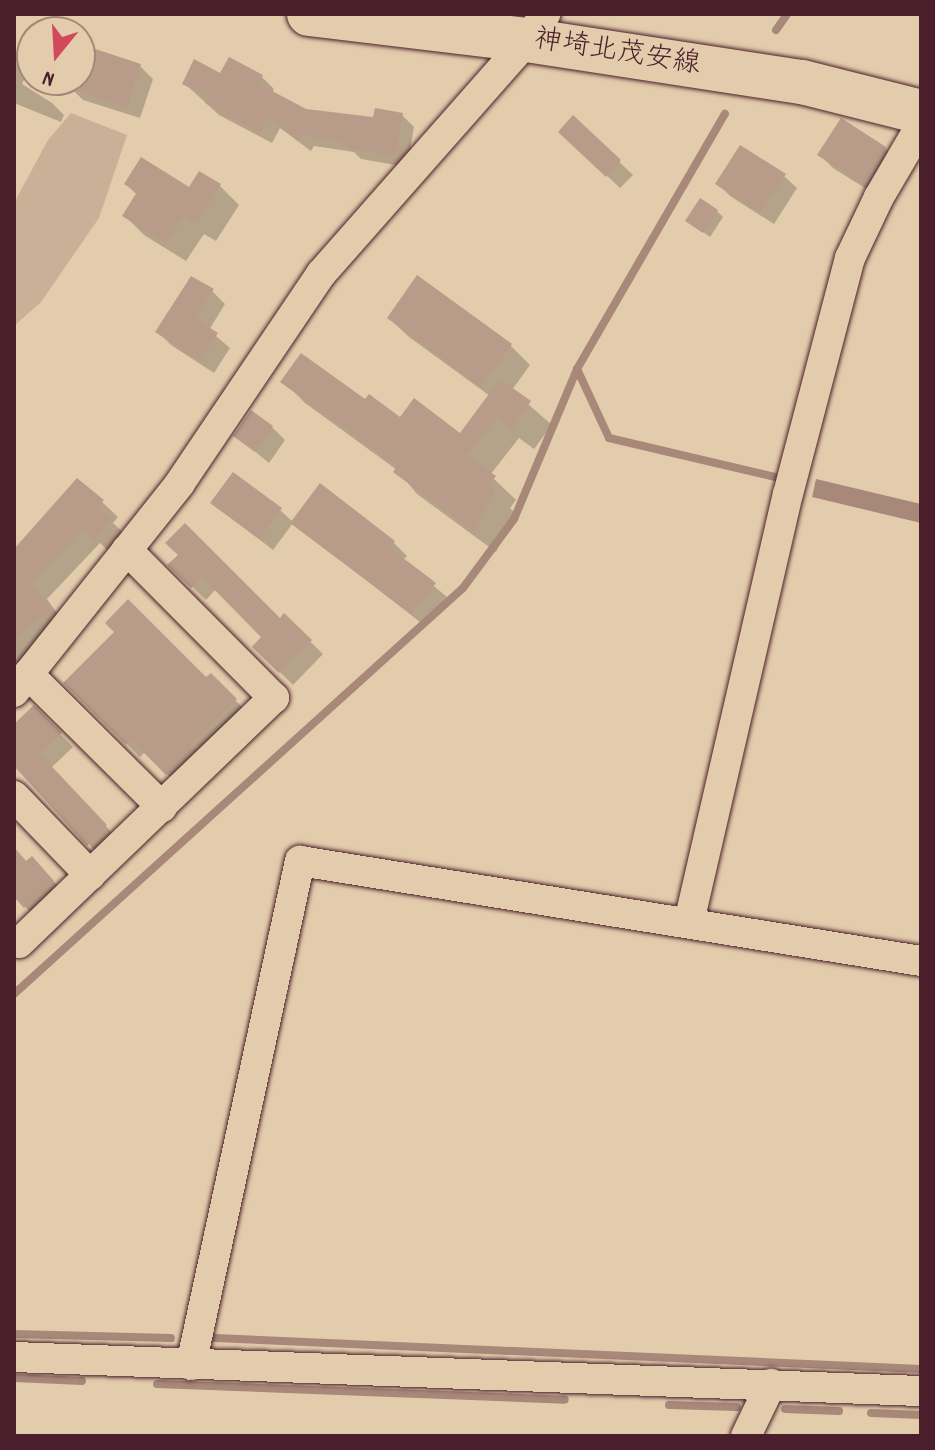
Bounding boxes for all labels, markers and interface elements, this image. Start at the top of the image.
north arrow [16,16,96,96]
street label: 神埼北茂安線 [531,24,703,84]
text: N [39,61,59,94]

